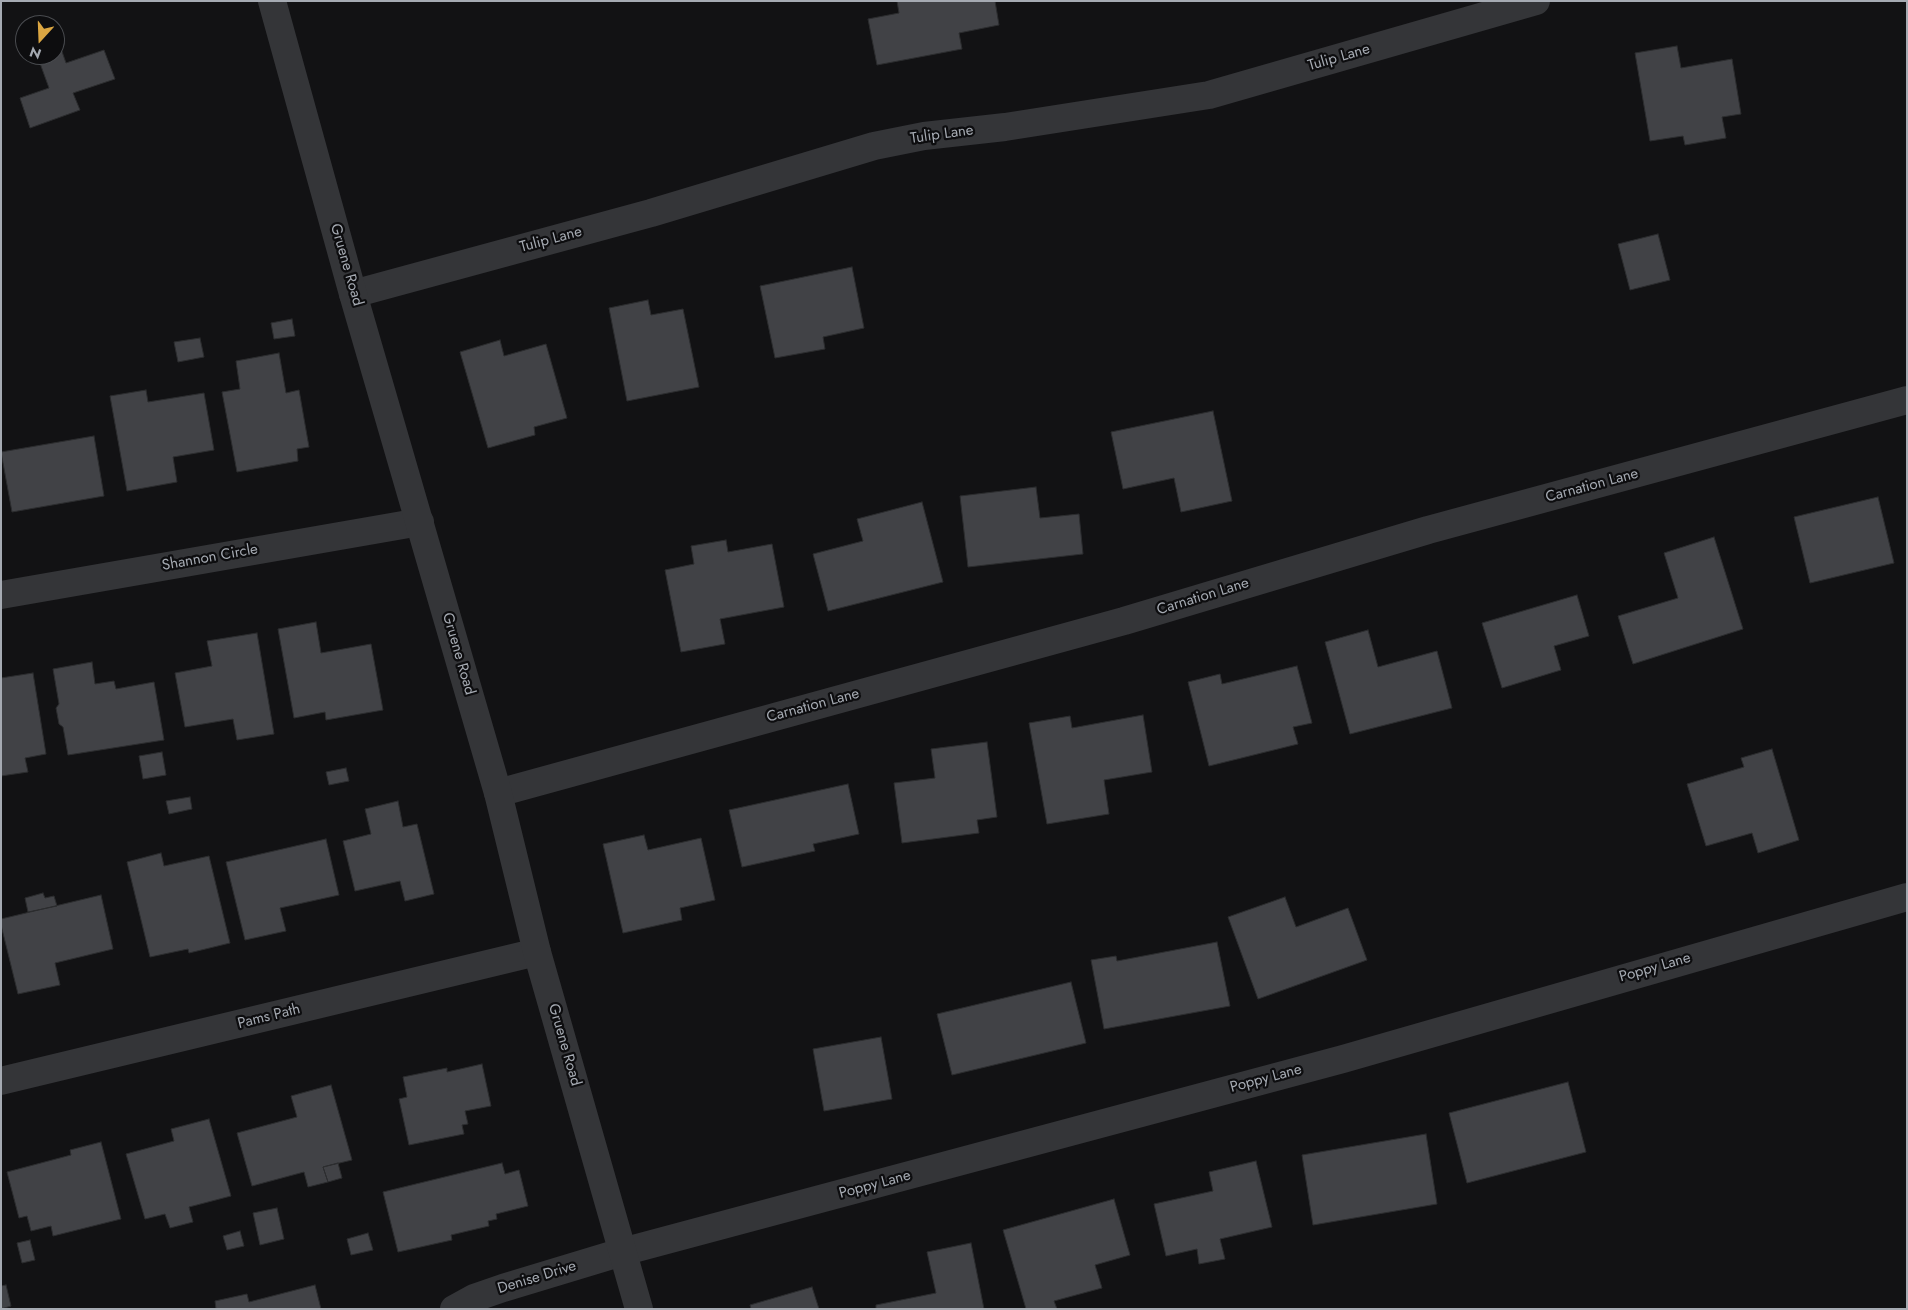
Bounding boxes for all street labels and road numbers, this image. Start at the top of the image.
street label: Tulip Lane [1306,41,1372,75]
street label: Tulip Lane [909,122,975,148]
street label: Gruene Road [326,222,366,308]
street label: Tulip Lane [518,223,584,257]
street label: Carnation Lane [1544,465,1640,507]
street label: Shannon Circle [161,541,259,575]
street label: Carnation Lane [1155,574,1251,620]
street label: Gruene Road [438,611,478,697]
street label: Carnation Lane [765,685,861,727]
street label: Poppy Lane [1617,949,1693,987]
street label: Pams Path [236,1001,302,1033]
street label: Gruene Road [544,1002,584,1088]
street label: Poppy Lane [1228,1061,1304,1097]
street label: Poppy Lane [837,1167,913,1203]
street label: Denise Drive [495,1258,579,1298]

